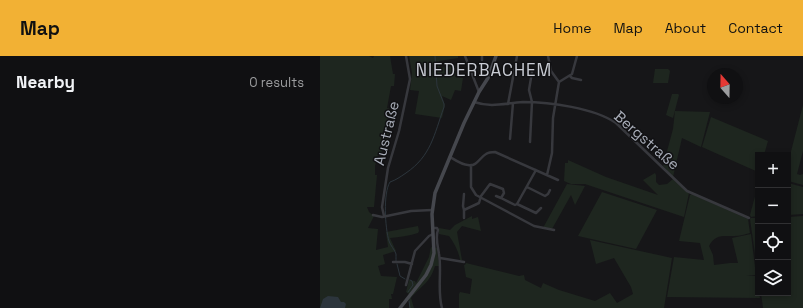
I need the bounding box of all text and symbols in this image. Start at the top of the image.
text: Map [20,16,60,41]
text: Home [553,19,591,37]
text: Map [613,19,643,37]
text: About [665,19,706,37]
text: Contact [728,19,783,37]
district label: NIEDERBACHEM [416,59,552,81]
north arrow [707,68,743,104]
text: Nearby [16,71,75,93]
text: 0 results [249,74,304,91]
street label: Austraße [369,99,403,167]
street label: Bergstraße [610,106,684,174]
map controls [755,152,791,296]
button: + [755,152,791,188]
button: − [755,188,791,224]
button: locate [755,224,791,260]
button: layers [755,260,791,296]

